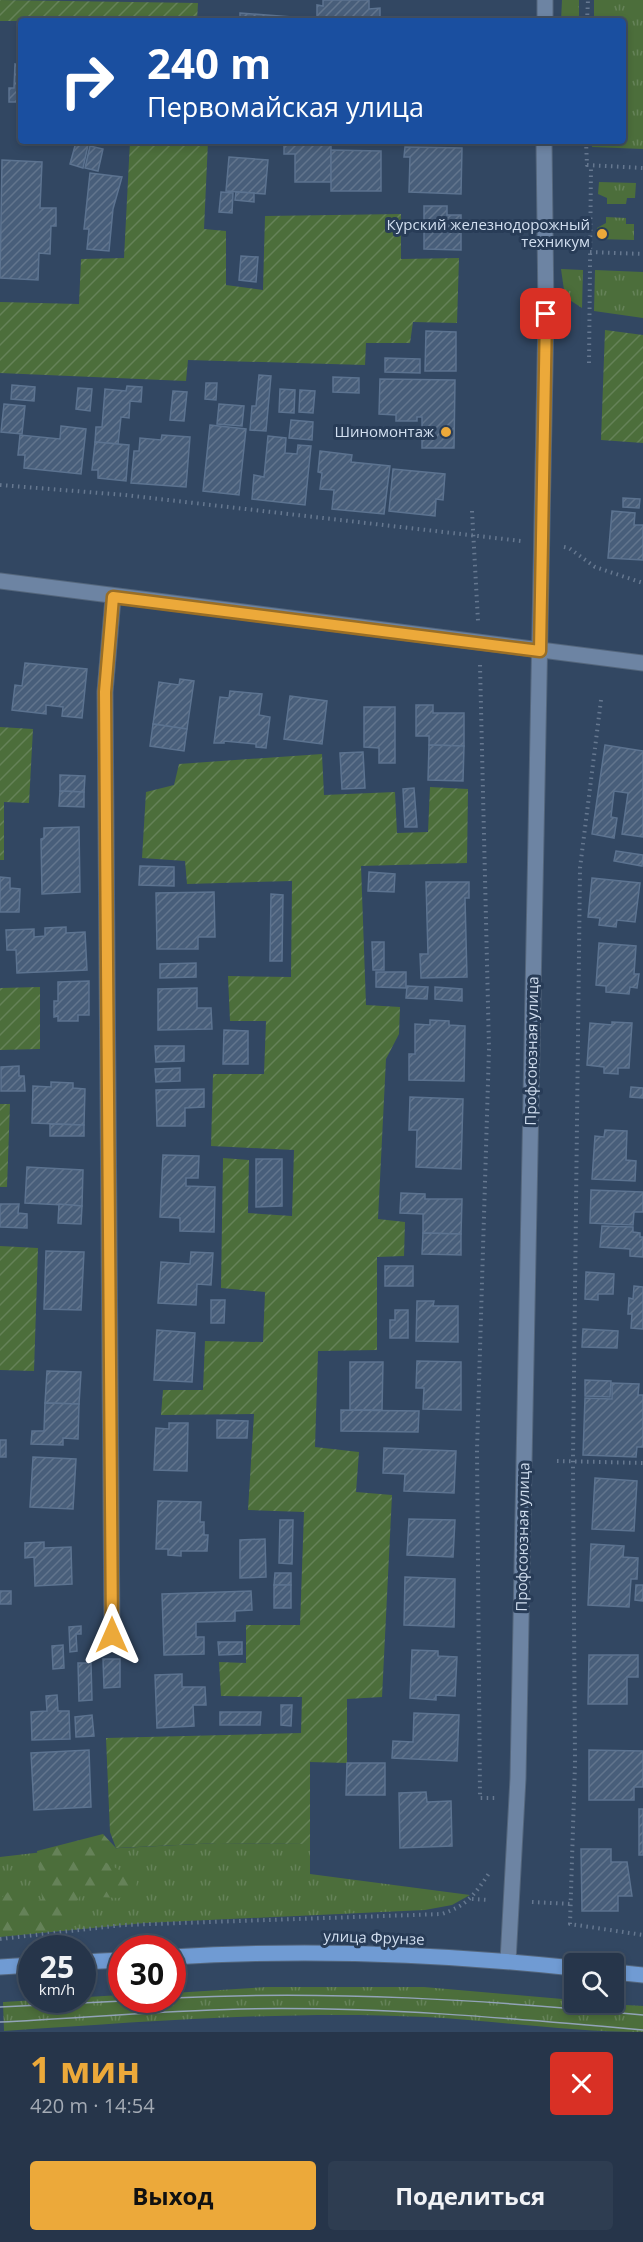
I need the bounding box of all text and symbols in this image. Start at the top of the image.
text: 240 m [147,34,271,91]
icon: right [48,42,126,120]
text: Первомайская улица [147,88,424,125]
place label: Курский железнодорожный техникум [387,214,590,251]
marker: Курский железнодорожный техникум [595,227,609,241]
pin [520,288,571,339]
icon: arrive [529,297,562,330]
place label: Шиномонтаж [335,421,434,441]
marker: Шиномонтаж [439,425,453,439]
street label: Профсоюзная улица [520,976,542,1126]
street label: Профсоюзная улица [511,1462,533,1612]
position arrow [80,1603,144,1667]
street label: улица Фрунзе [323,1925,425,1949]
speed limit sign: 30 [108,1935,186,2013]
text: 25 [40,1946,74,1987]
map controls [564,1953,624,2013]
button: search [564,1953,624,2013]
text: km/h [39,1979,75,1999]
text: 1 мин [30,2045,140,2094]
button: close [550,2052,613,2115]
text: 420 m · 14:54 [30,2092,155,2119]
button: Выход [30,2161,316,2230]
button: Поделиться [328,2161,613,2230]

